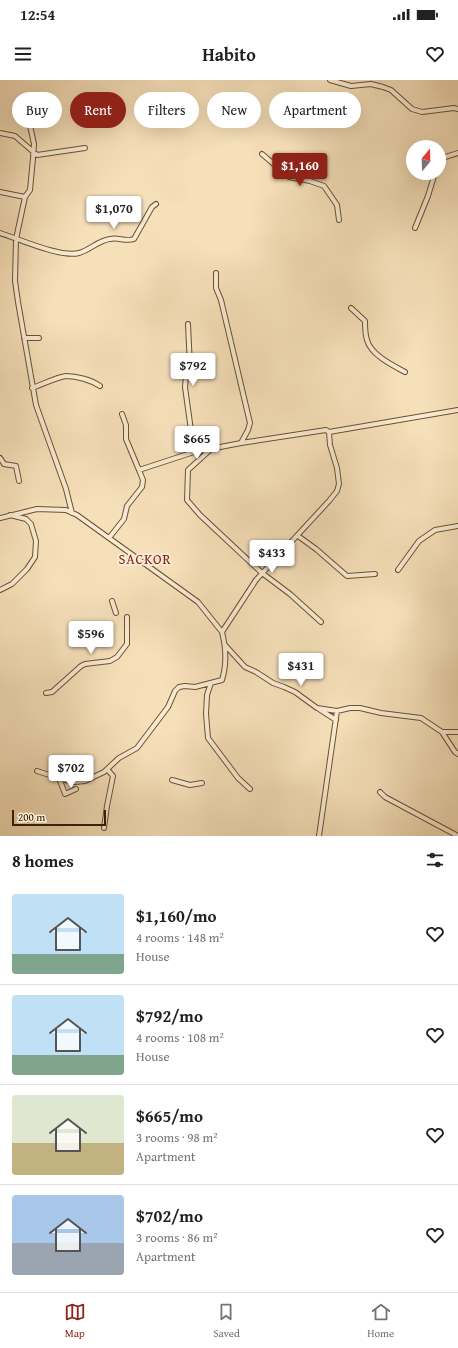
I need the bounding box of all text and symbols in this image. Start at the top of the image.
text: 12:54 [20,4,55,25]
text: Habito [202,41,256,68]
icon: menu [12,43,34,65]
icon: heart [424,43,446,65]
chip: Buy [12,92,62,128]
chip: Rent [70,92,126,128]
chip: Filters [134,92,199,128]
chip: New [207,92,261,128]
chip: Apartment [269,92,361,128]
north arrow [406,140,446,180]
map controls [406,140,446,180]
pin: $1,160 [267,153,333,187]
text: $1,160 [281,156,319,175]
pin: $1,070 [81,196,147,230]
text: $1,070 [95,199,133,218]
pin: $792 [169,353,217,387]
text: $792 [180,356,206,375]
pin: $665 [173,426,221,460]
text: $665 [184,429,210,448]
pin: $433 [248,540,296,574]
text: $433 [259,543,285,562]
district label: SACKOR [118,549,172,569]
pin: $596 [67,621,115,655]
text: $596 [78,624,104,643]
pin: $431 [277,653,325,687]
text: $431 [288,656,314,675]
pin: $702 [47,755,95,789]
text: $702 [58,758,84,777]
scale bar [12,808,106,827]
text: 200 m [18,809,45,825]
text: 8 homes [12,848,74,873]
icon: filters [424,849,446,871]
text: $1,160/mo [136,903,217,928]
icon: home [44,910,92,958]
icon: heart [424,923,446,945]
text: 4 rooms · 148 m² [136,928,224,947]
text: House [136,947,170,966]
text: $792/mo [136,1003,203,1028]
icon: home [44,1011,92,1059]
icon: heart [424,1024,446,1046]
text: 4 rooms · 108 m² [136,1028,224,1047]
text: House [136,1047,170,1066]
text: $665/mo [136,1103,203,1128]
icon: home [44,1111,92,1159]
icon: heart [424,1124,446,1146]
text: 3 rooms · 98 m² [136,1128,218,1147]
text: Apartment [136,1147,196,1166]
text: $702/mo [136,1203,203,1228]
icon: home [44,1211,92,1259]
icon: heart [424,1224,446,1246]
text: 3 rooms · 86 m² [136,1228,218,1247]
text: Apartment [136,1247,196,1266]
tab: Map [64,1301,86,1341]
tab: Saved [213,1301,240,1341]
tab: Home [367,1301,394,1341]

